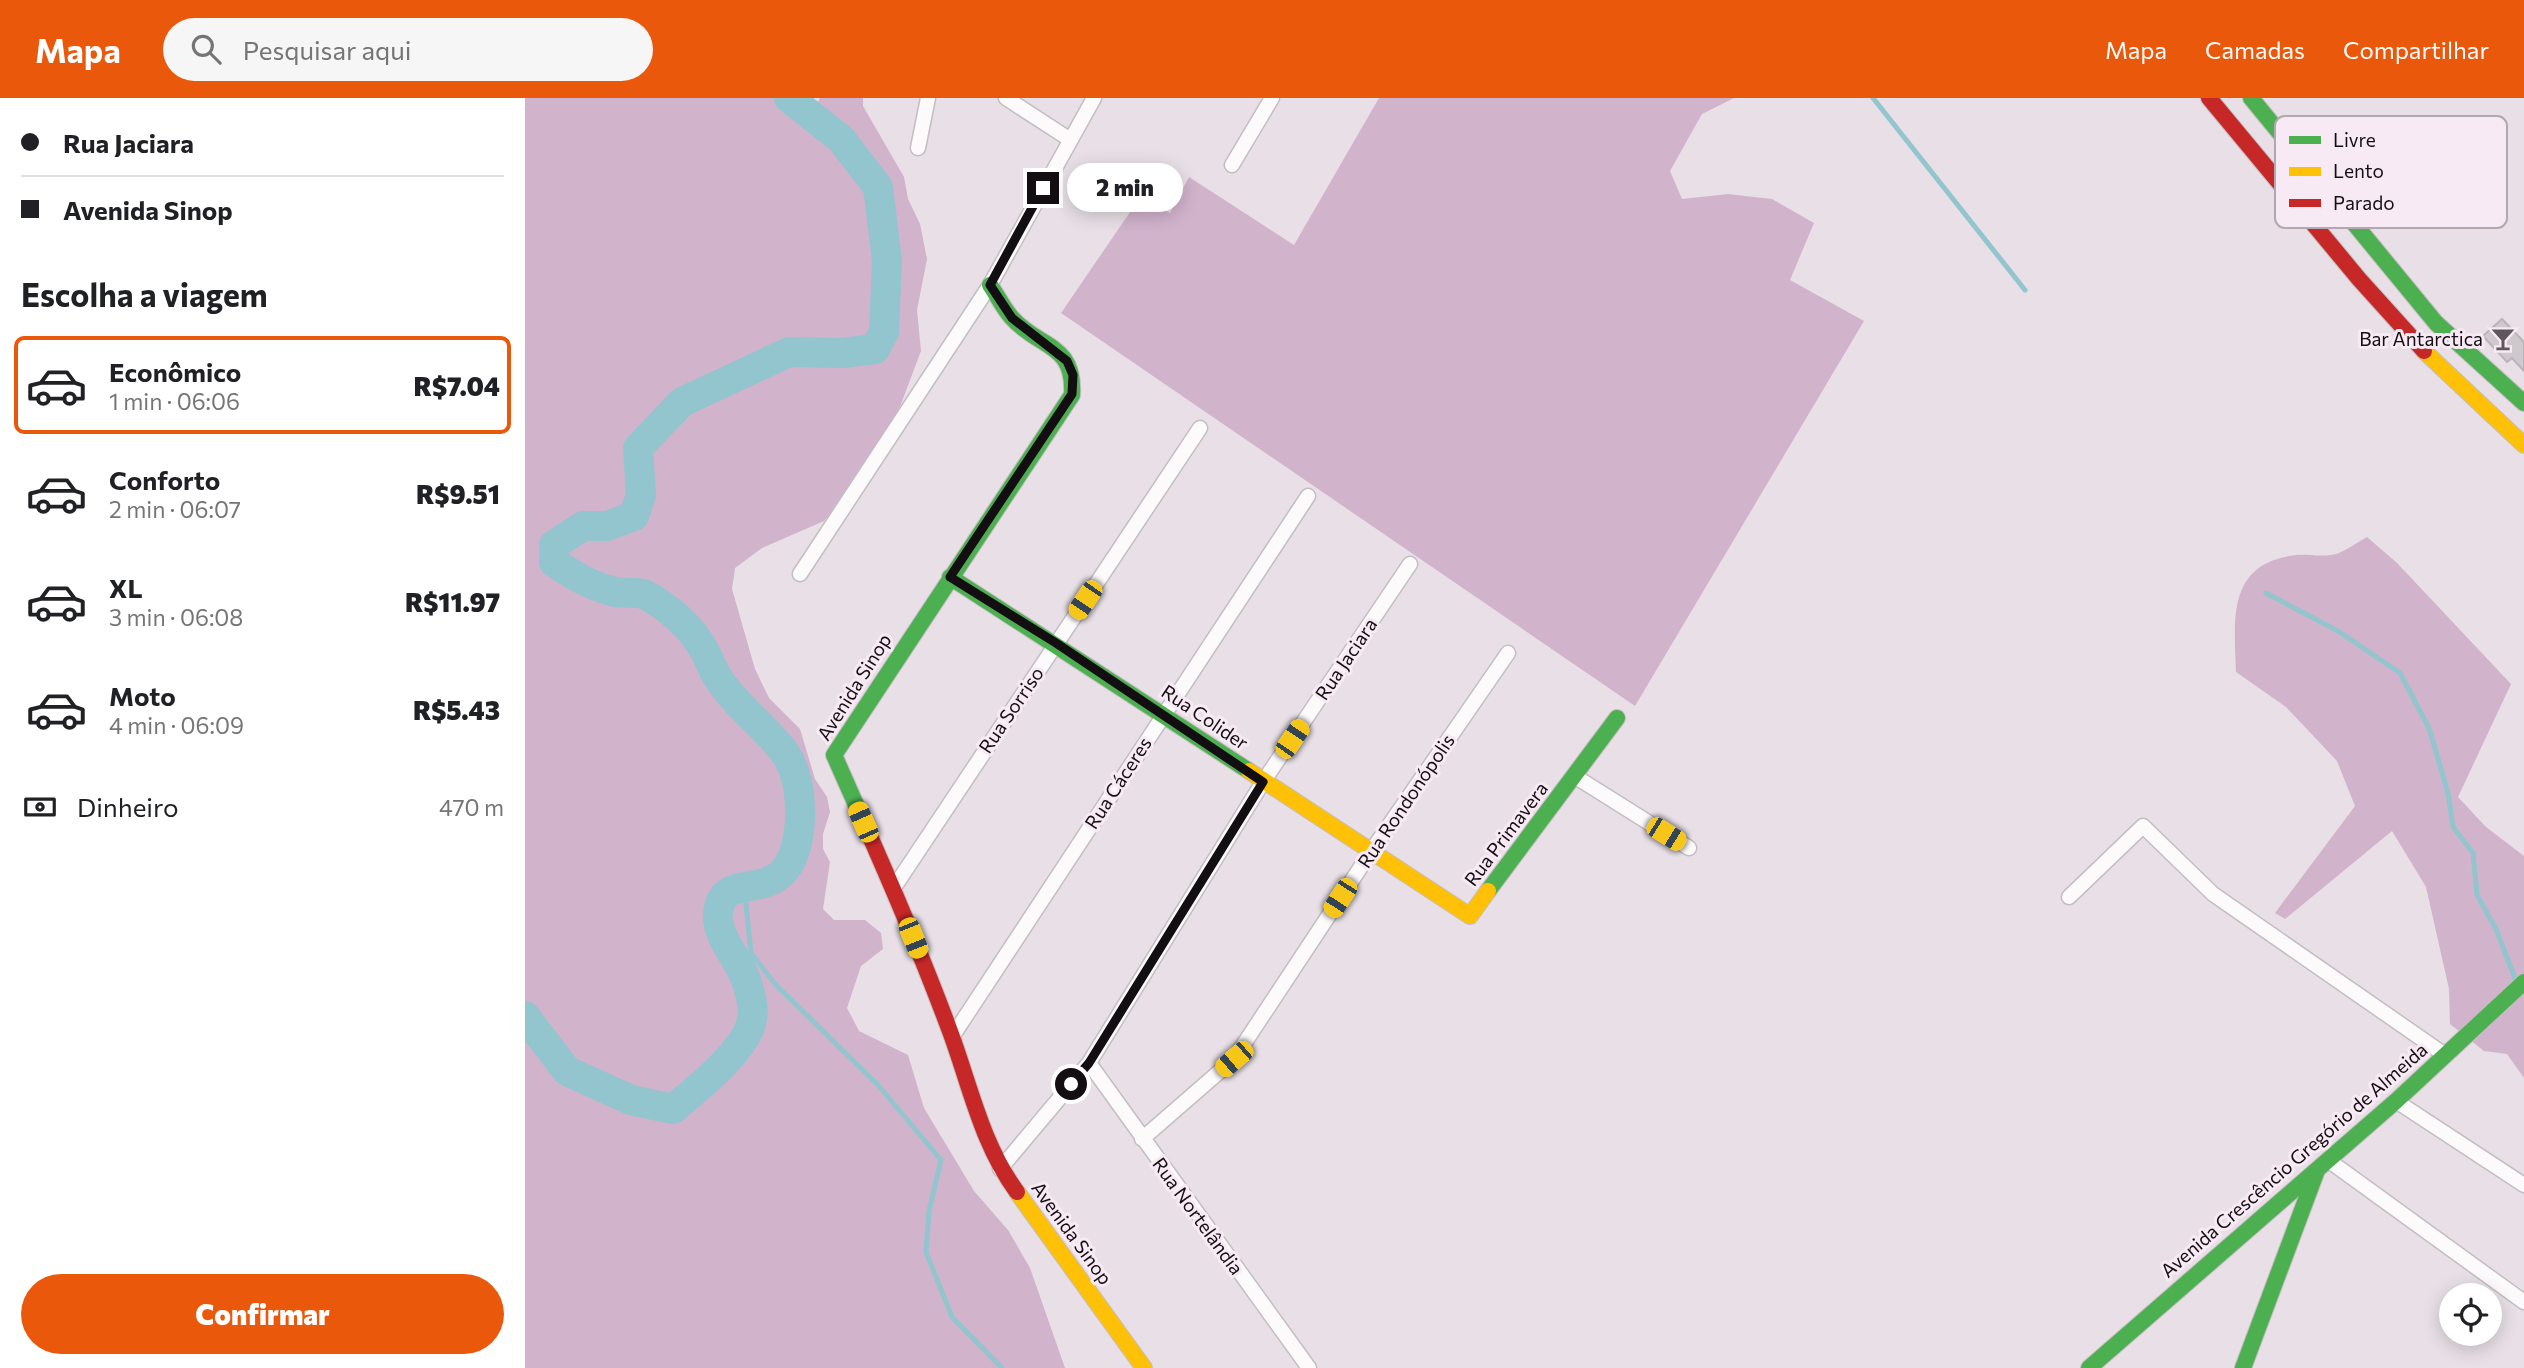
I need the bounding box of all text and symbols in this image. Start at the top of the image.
search box [163,18,653,81]
text: Mapa [35,29,121,70]
icon: search [187,30,225,68]
text: Pesquisar aqui [243,34,411,65]
text: Mapa [2105,35,2167,64]
text: Camadas [2205,35,2305,64]
text: Compartilhar [2343,35,2489,64]
legend [2275,116,2507,228]
text: Rua Jaciara [63,127,194,158]
text: Livre [2333,128,2376,151]
text: Lento [2333,159,2384,182]
callout: 2 min [1067,164,1183,212]
route end [1027,172,1059,204]
text: 2 min [1096,173,1154,201]
text: Parado [2333,191,2395,214]
text: Avenida Sinop [63,194,233,225]
text: Escolha a viagem [21,274,268,314]
bar icon: Bar Antarctica [2489,325,2517,353]
place label: Bar Antarctica [2359,327,2483,350]
icon: car [25,354,88,417]
text: Econômico [109,356,241,387]
text: R$7.04 [414,370,500,401]
text: 1 min · 06:06 [109,387,240,415]
icon: car [25,462,88,525]
text: Conforto [109,464,220,495]
text: R$9.51 [416,478,500,509]
text: 2 min · 06:07 [109,495,241,523]
icon: car [25,570,88,633]
text: XL [109,572,143,603]
car [1065,577,1106,623]
text: R$11.97 [405,586,500,617]
text: 3 min · 06:08 [109,603,243,631]
street label: Rua Jaciara [1310,613,1381,704]
street label: Avenida Sinop [812,629,896,744]
street label: Rua Sorriso [973,662,1048,757]
icon: car [25,678,88,741]
street label: Rua Colider [1158,679,1253,754]
text: Moto [109,680,176,711]
text: R$5.43 [413,694,500,725]
text: 4 min · 06:09 [109,711,244,739]
car [1272,716,1313,762]
street label: Rua Rondonópolis [1352,729,1459,872]
street label: Rua Cáceres [1079,732,1156,833]
street label: Rua Primavera [1459,777,1552,890]
icon: cash [21,788,59,826]
text: Dinheiro [77,791,179,822]
text: 470 m [439,793,504,821]
car [845,799,882,845]
car [1643,814,1690,854]
car [1320,875,1361,921]
car [896,915,931,961]
car [1212,1037,1257,1081]
street label: Avenida Crescêncio Gregório de Almeida [2156,1038,2432,1282]
route start [1055,1068,1087,1100]
street label: Rua Nortelândia [1148,1153,1249,1279]
street label: Avenida Sinop [1027,1177,1117,1289]
button: Confirmar [21,1274,504,1354]
map controls [2439,1283,2502,1346]
button: locate [2439,1283,2502,1346]

